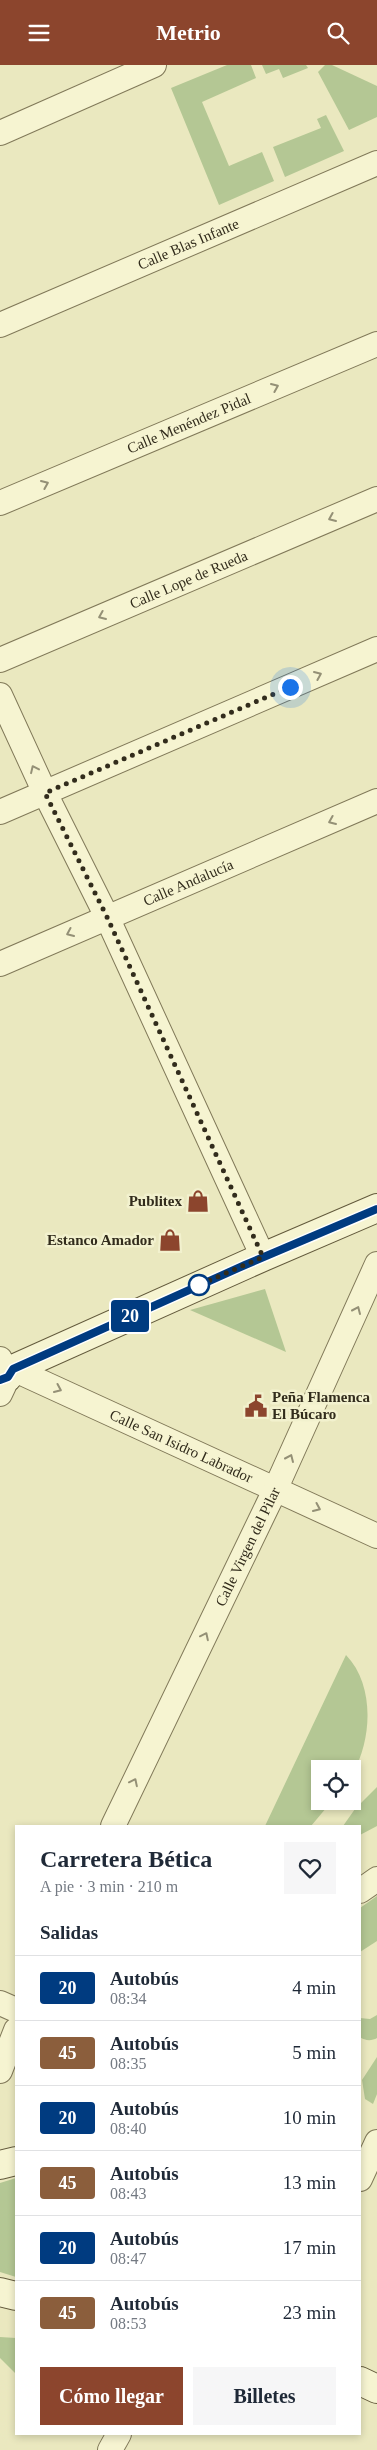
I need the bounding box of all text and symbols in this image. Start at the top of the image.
icon: menu [25,19,53,47]
icon: search [324,19,352,47]
text: Metrio [156,20,221,45]
street label: Calle Blas Infante [135,215,242,273]
one-way arrow [270,382,279,393]
street label: Calle Menéndez Pidal [125,390,253,456]
one-way arrow [40,480,49,490]
one-way arrow [328,512,337,523]
street label: Calle Lope de Rueda [127,547,250,612]
one-way arrow [98,610,107,621]
one-way arrow [313,670,322,681]
your location [278,675,303,700]
one-way arrow [30,765,41,774]
one-way arrow [328,814,337,825]
street label: Calle Andalucía [141,856,236,909]
one-way arrow [66,926,75,937]
shop icon: Publitex [185,1188,211,1214]
place label: Publitex [129,1193,182,1209]
shop icon: Estanco Amador [157,1227,183,1253]
place label: Estanco Amador [47,1232,154,1248]
unlabelled marker [188,1274,210,1296]
line badge: 20 [108,1300,152,1332]
text: 20 [121,1306,139,1326]
one-way arrow [350,1306,361,1315]
one-way arrow [53,1383,62,1394]
place label: Peña Flamenca El Búcaro [272,1389,370,1422]
public building icon: Peña Flamenca El Búcaro [243,1393,269,1419]
street label: Calle San Isidro Labrador [107,1406,255,1486]
one-way arrow [283,1454,294,1463]
street label: Calle Virgen del Pilar [212,1485,283,1609]
one-way arrow [312,1502,321,1513]
one-way arrow [198,1632,209,1641]
map controls [311,1760,361,1810]
button: locate [311,1760,361,1810]
one-way arrow [128,1778,138,1787]
button: heart [284,1842,336,1894]
text: Carretera Bética [40,1846,212,1872]
text: A pie · 3 min · 210 m [40,1878,178,1895]
text: Salidas [40,1922,98,1943]
text: Autobús [110,1968,179,1989]
text: 4 min [292,1977,336,1998]
text: 20 [59,1978,77,1998]
text: 08:34 [110,1990,146,2007]
text: Autobús [110,2033,179,2054]
text: 5 min [292,2042,336,2063]
text: 45 [59,2043,77,2063]
text: 08:35 [110,2055,146,2072]
text: Autobús [110,2098,179,2119]
text: 10 min [283,2107,336,2128]
text: 20 [59,2108,77,2128]
text: 08:40 [110,2120,146,2137]
text: Autobús [110,2163,179,2184]
text: 13 min [283,2172,336,2193]
text: 45 [59,2173,77,2193]
text: 08:43 [110,2185,146,2202]
text: Autobús [110,2228,179,2249]
text: 17 min [283,2237,336,2258]
text: 20 [59,2238,77,2258]
text: 08:47 [110,2250,146,2267]
text: Autobús [110,2293,179,2314]
text: 23 min [283,2302,336,2323]
text: 45 [59,2303,77,2323]
text: 08:53 [110,2315,146,2332]
button: Cómo llegar [40,2367,183,2425]
button: Billetes [193,2367,336,2425]

